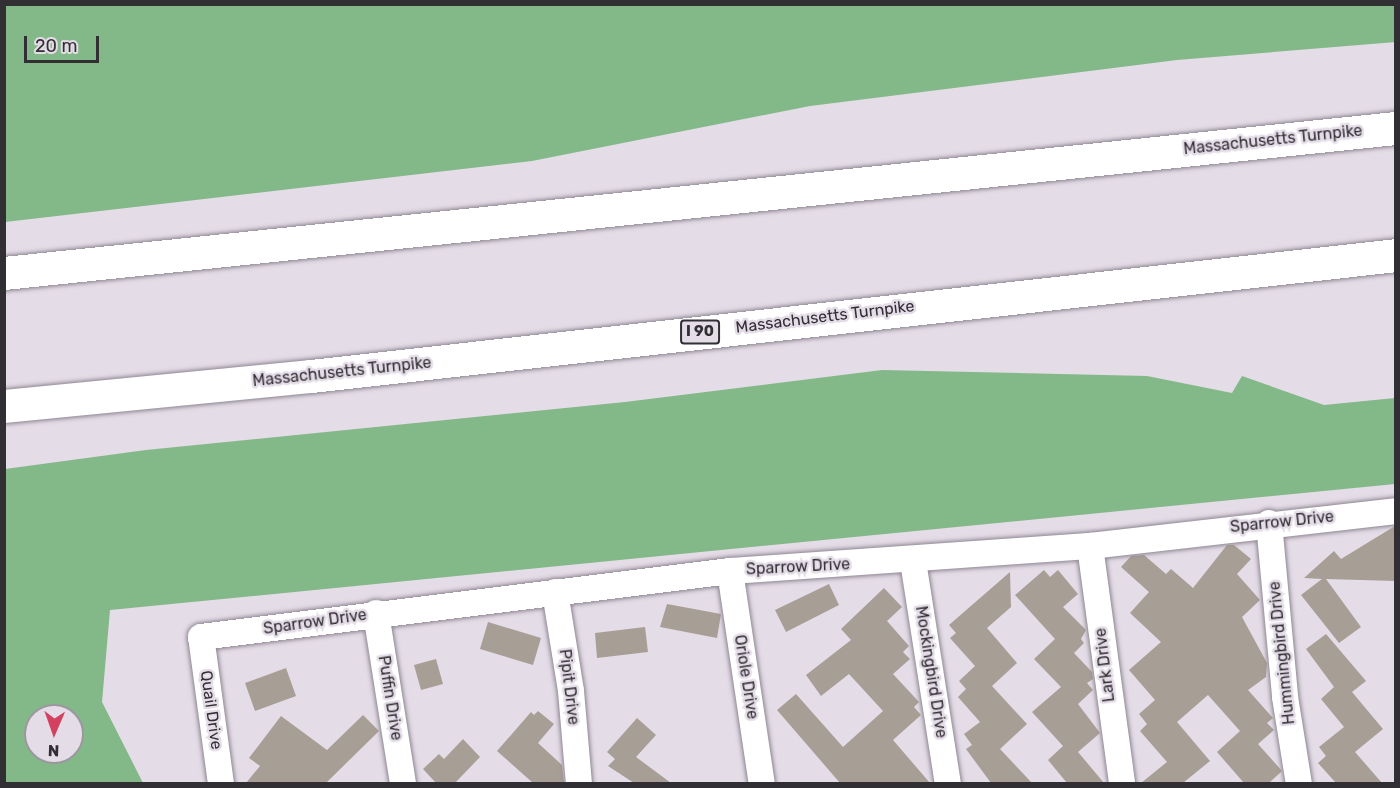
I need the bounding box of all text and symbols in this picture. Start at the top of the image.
scale bar [27,24,102,62]
text: 20 m [35,35,77,57]
street label: Massachusetts Turnpike [1182,121,1364,159]
street label: Massachusetts Turnpike [734,296,916,338]
road number: I 90 [679,320,721,344]
street label: Massachusetts Turnpike [251,353,433,391]
street label: Sparrow Drive [1229,507,1335,537]
street label: Sparrow Drive [745,555,851,579]
street label: Hummingbird Drive [1265,580,1299,726]
street label: Sparrow Drive [262,605,368,639]
street label: Mockingbird Drive [911,605,951,739]
street label: Lark Drive [1091,627,1119,703]
street label: Oriole Drive [730,633,762,721]
street label: Pipit Drive [555,648,583,726]
street label: Puffin Drive [374,654,406,742]
street label: Quail Drive [196,669,226,751]
north arrow [24,704,84,764]
text: N [47,741,60,760]

